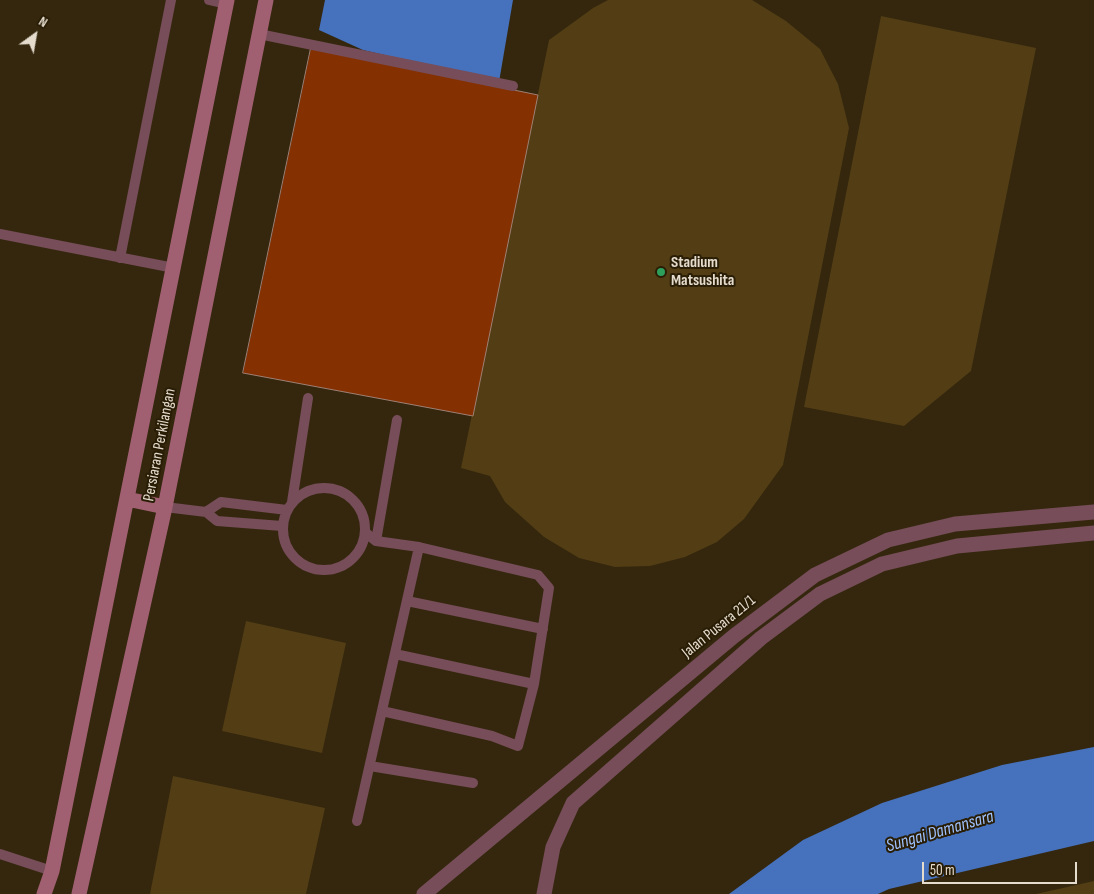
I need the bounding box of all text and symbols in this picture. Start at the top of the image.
north arrow [10,10,60,60]
text: N [36,13,51,31]
place label: Stadium Matsushita [671,253,734,291]
marker: Stadium Matsushita [655,266,667,278]
street label: Persiaran Perkilangan [140,387,180,503]
street label: Jalan Pusara 21/1 [678,592,760,662]
water label: Sungai Damansara [884,806,996,858]
scale bar [924,852,1079,884]
text: 50 m [930,861,955,880]

